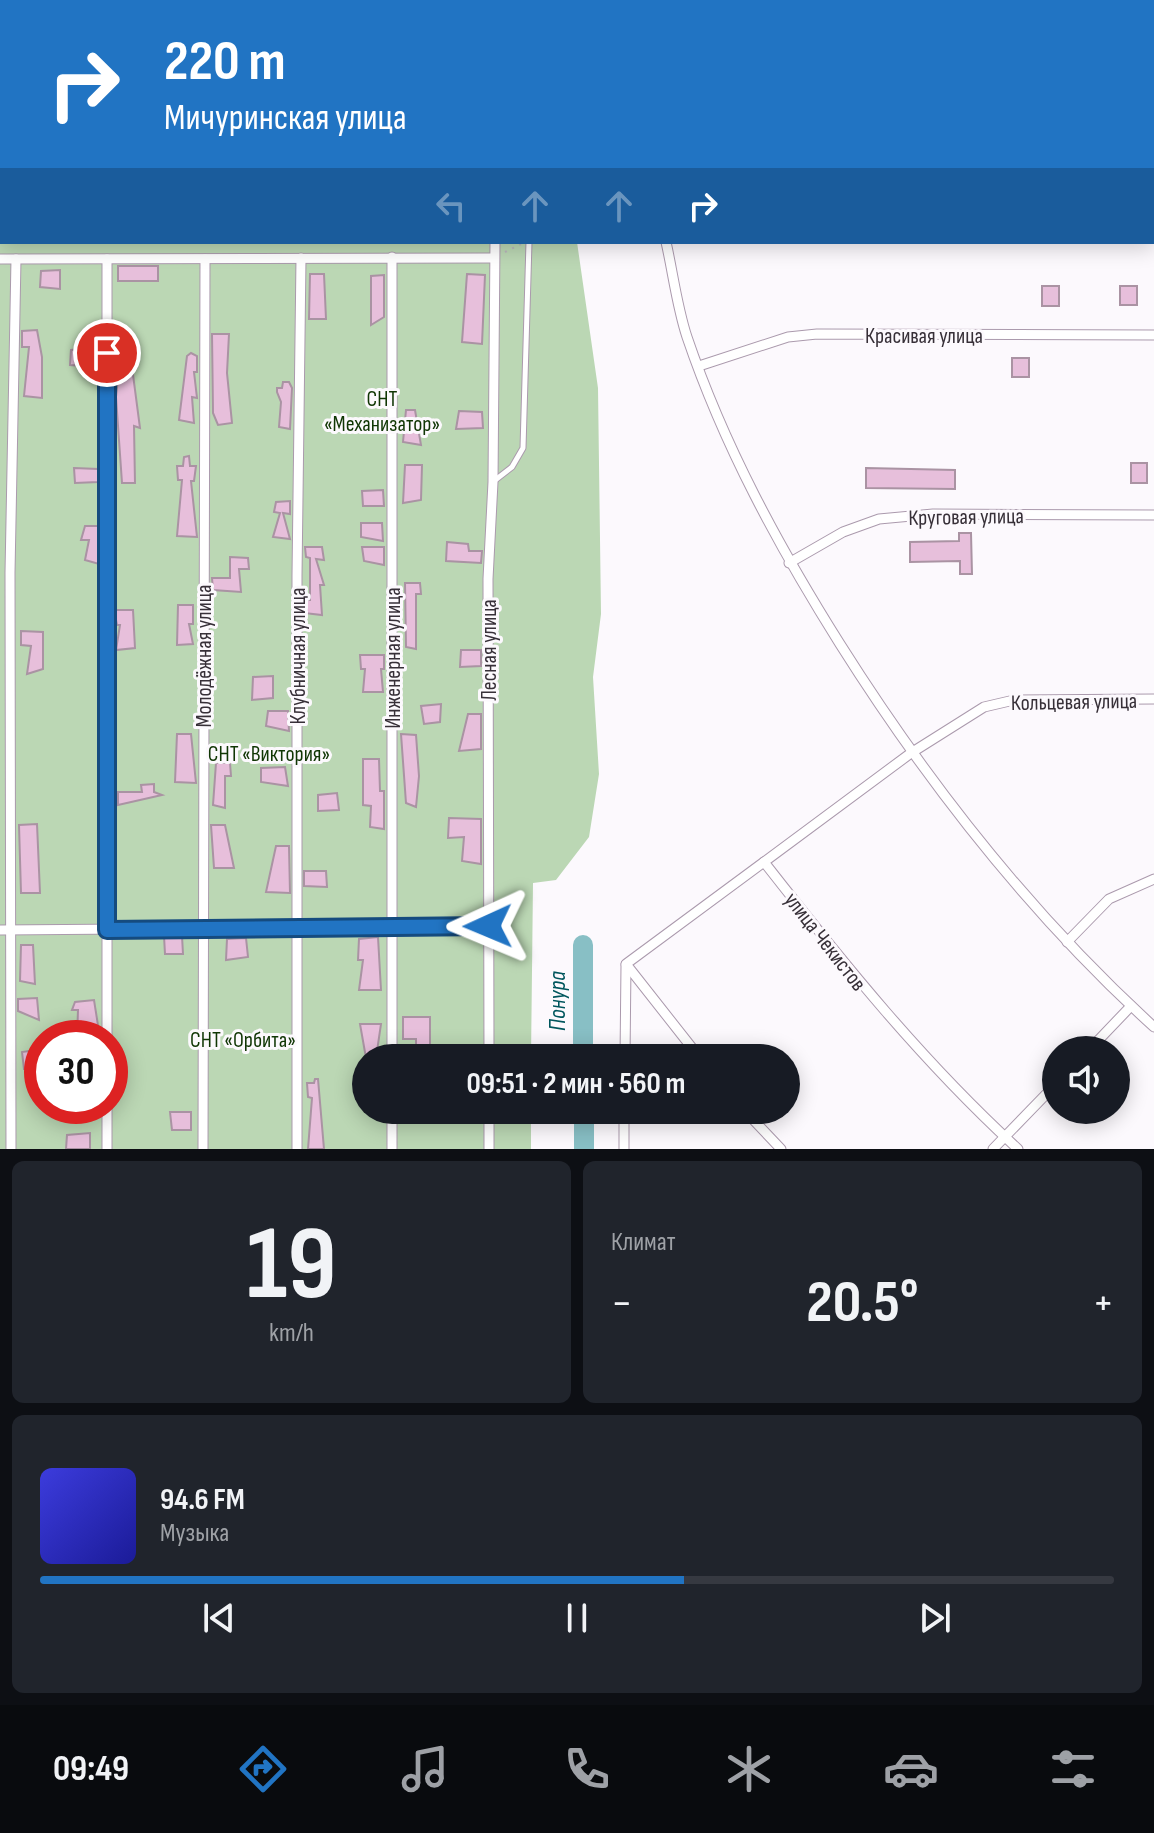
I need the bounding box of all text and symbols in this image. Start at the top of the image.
text: 220 m [164,29,286,96]
icon: right [32,32,136,136]
text: Мичуринская улица [164,97,407,140]
icon: left [429,184,473,228]
icon: ahead [513,184,557,228]
icon: ahead [597,184,641,228]
icon: right [681,184,725,228]
pin [73,319,141,387]
street label: Красивая улица [865,323,983,350]
icon: arrive [85,331,129,375]
park label: СНТ «Механизатор» [324,386,440,438]
street label: Круговая улица [908,503,1024,532]
street label: Молодёжная улица [191,585,218,727]
street label: Клубничная улица [285,587,312,725]
street label: Инженерная улица [380,587,407,729]
street label: Лесная улица [476,599,503,701]
street label: Кольцевая улица [1011,688,1137,717]
park label: СНТ «Виктория» [208,741,330,768]
position arrow [446,884,530,968]
street label: улица Чекистов [778,887,872,997]
water label: Понура [543,971,572,1031]
speed limit sign: 30 [24,1020,128,1124]
park label: СНТ «Орбита» [190,1027,296,1054]
map controls [1042,1036,1130,1124]
button: sound [1042,1036,1130,1124]
text: 09:51 · 2 мин · 560 m [467,1066,685,1102]
text: 19 [246,1203,337,1328]
text: Климат [611,1227,675,1258]
text: 20.5° [806,1267,919,1339]
text: − [611,1277,633,1330]
text: + [1092,1277,1114,1330]
text: km/h [269,1318,314,1349]
text: 94.6 FM [160,1482,245,1518]
text: Музыка [160,1518,229,1549]
icon: previous [197,1596,241,1640]
icon: pause [555,1596,599,1640]
icon: next [913,1596,957,1640]
icon: directions [235,1741,291,1797]
icon: music [397,1741,453,1797]
icon: phone [559,1741,615,1797]
icon: climate [721,1741,777,1797]
icon: car [883,1741,939,1797]
icon: filters [1045,1741,1101,1797]
text: 09:49 [53,1748,129,1791]

